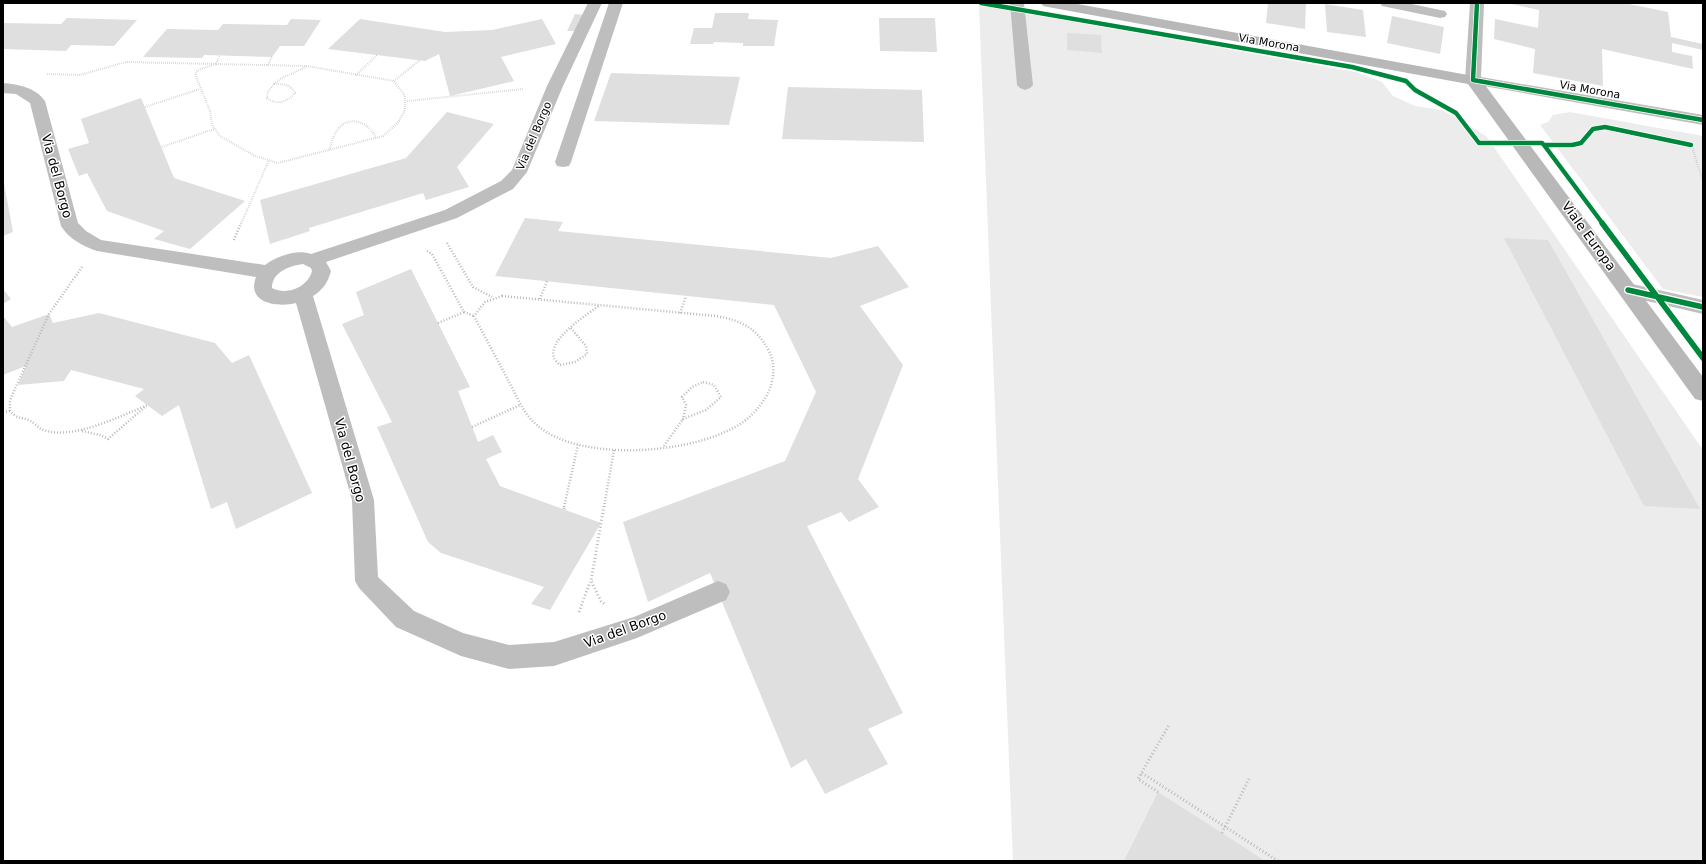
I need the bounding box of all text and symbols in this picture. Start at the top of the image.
street label: Via Morona [1238,31,1300,55]
street label: Via Morona [1559,78,1621,102]
street label: Via del Borgo [514,100,554,172]
street label: Via del Borgo [39,132,75,220]
street label: Viale Europa [1559,199,1619,273]
street label: Via del Borgo [332,416,368,504]
street label: Via del Borgo [582,607,668,651]

